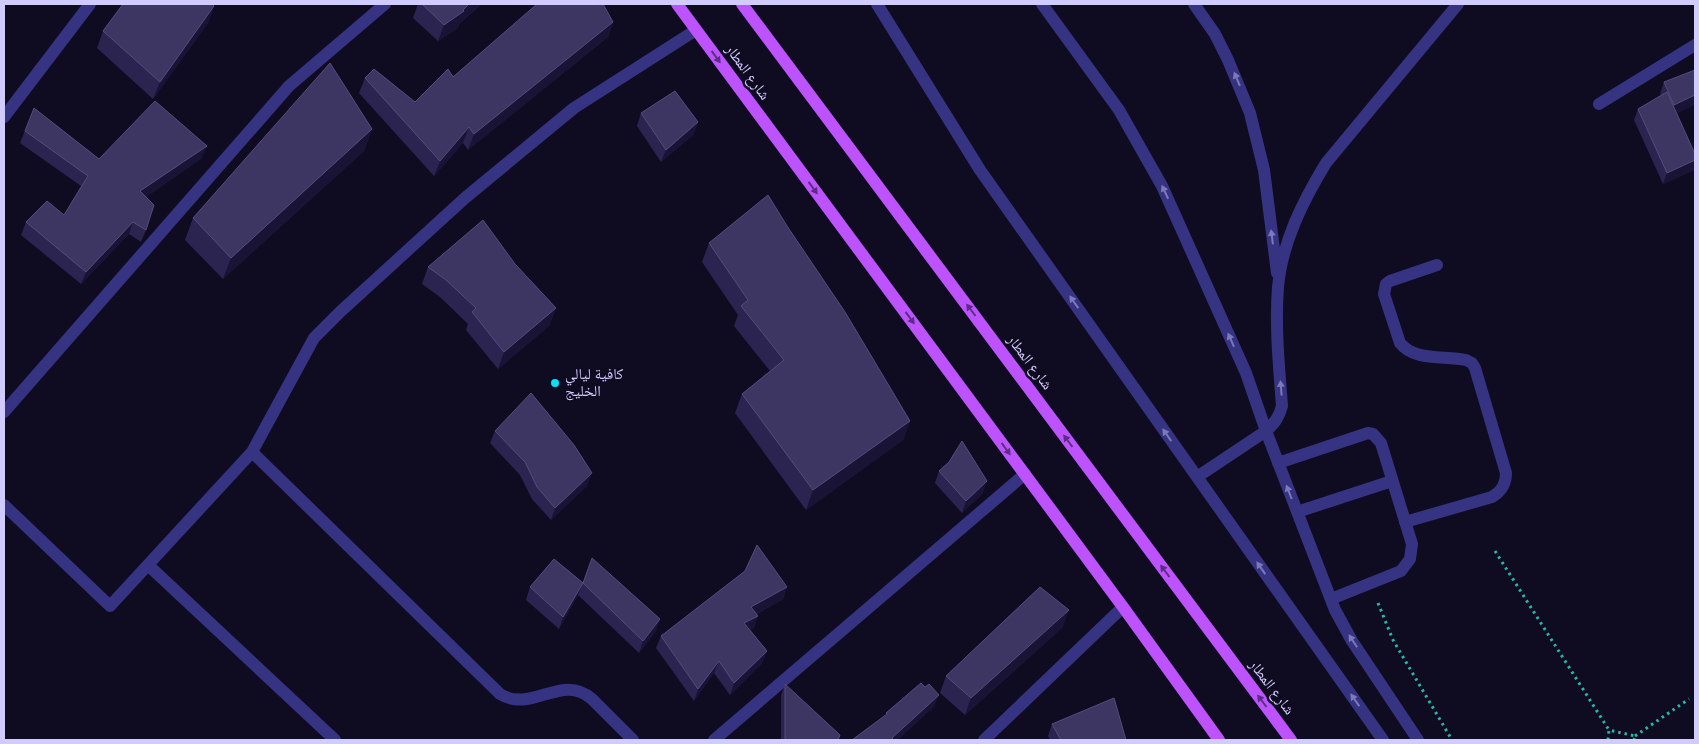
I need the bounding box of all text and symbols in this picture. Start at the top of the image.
street label: شارع المطار [720,39,776,104]
one-way arrow [711,50,722,63]
one-way arrow [1232,72,1240,86]
one-way arrow [808,181,818,195]
one-way arrow [1161,185,1169,199]
one-way arrow [1268,229,1276,245]
one-way arrow [1069,295,1079,309]
one-way arrow [965,304,976,317]
one-way arrow [904,311,915,324]
street label: شارع المطار [1002,329,1058,394]
one-way arrow [1227,333,1235,347]
place label: كافية ليالي الخليج [565,363,623,401]
marker: كافية ليالي الخليج [549,377,561,389]
one-way arrow [1277,380,1285,396]
one-way arrow [1162,428,1172,442]
one-way arrow [1063,434,1073,448]
one-way arrow [1001,442,1011,456]
one-way arrow [1285,485,1293,499]
one-way arrow [1256,561,1266,575]
one-way arrow [1160,564,1170,578]
one-way arrow [1348,634,1357,648]
street label: شارع المطار [1244,654,1300,719]
one-way arrow [1257,694,1267,708]
one-way arrow [1350,694,1360,707]

